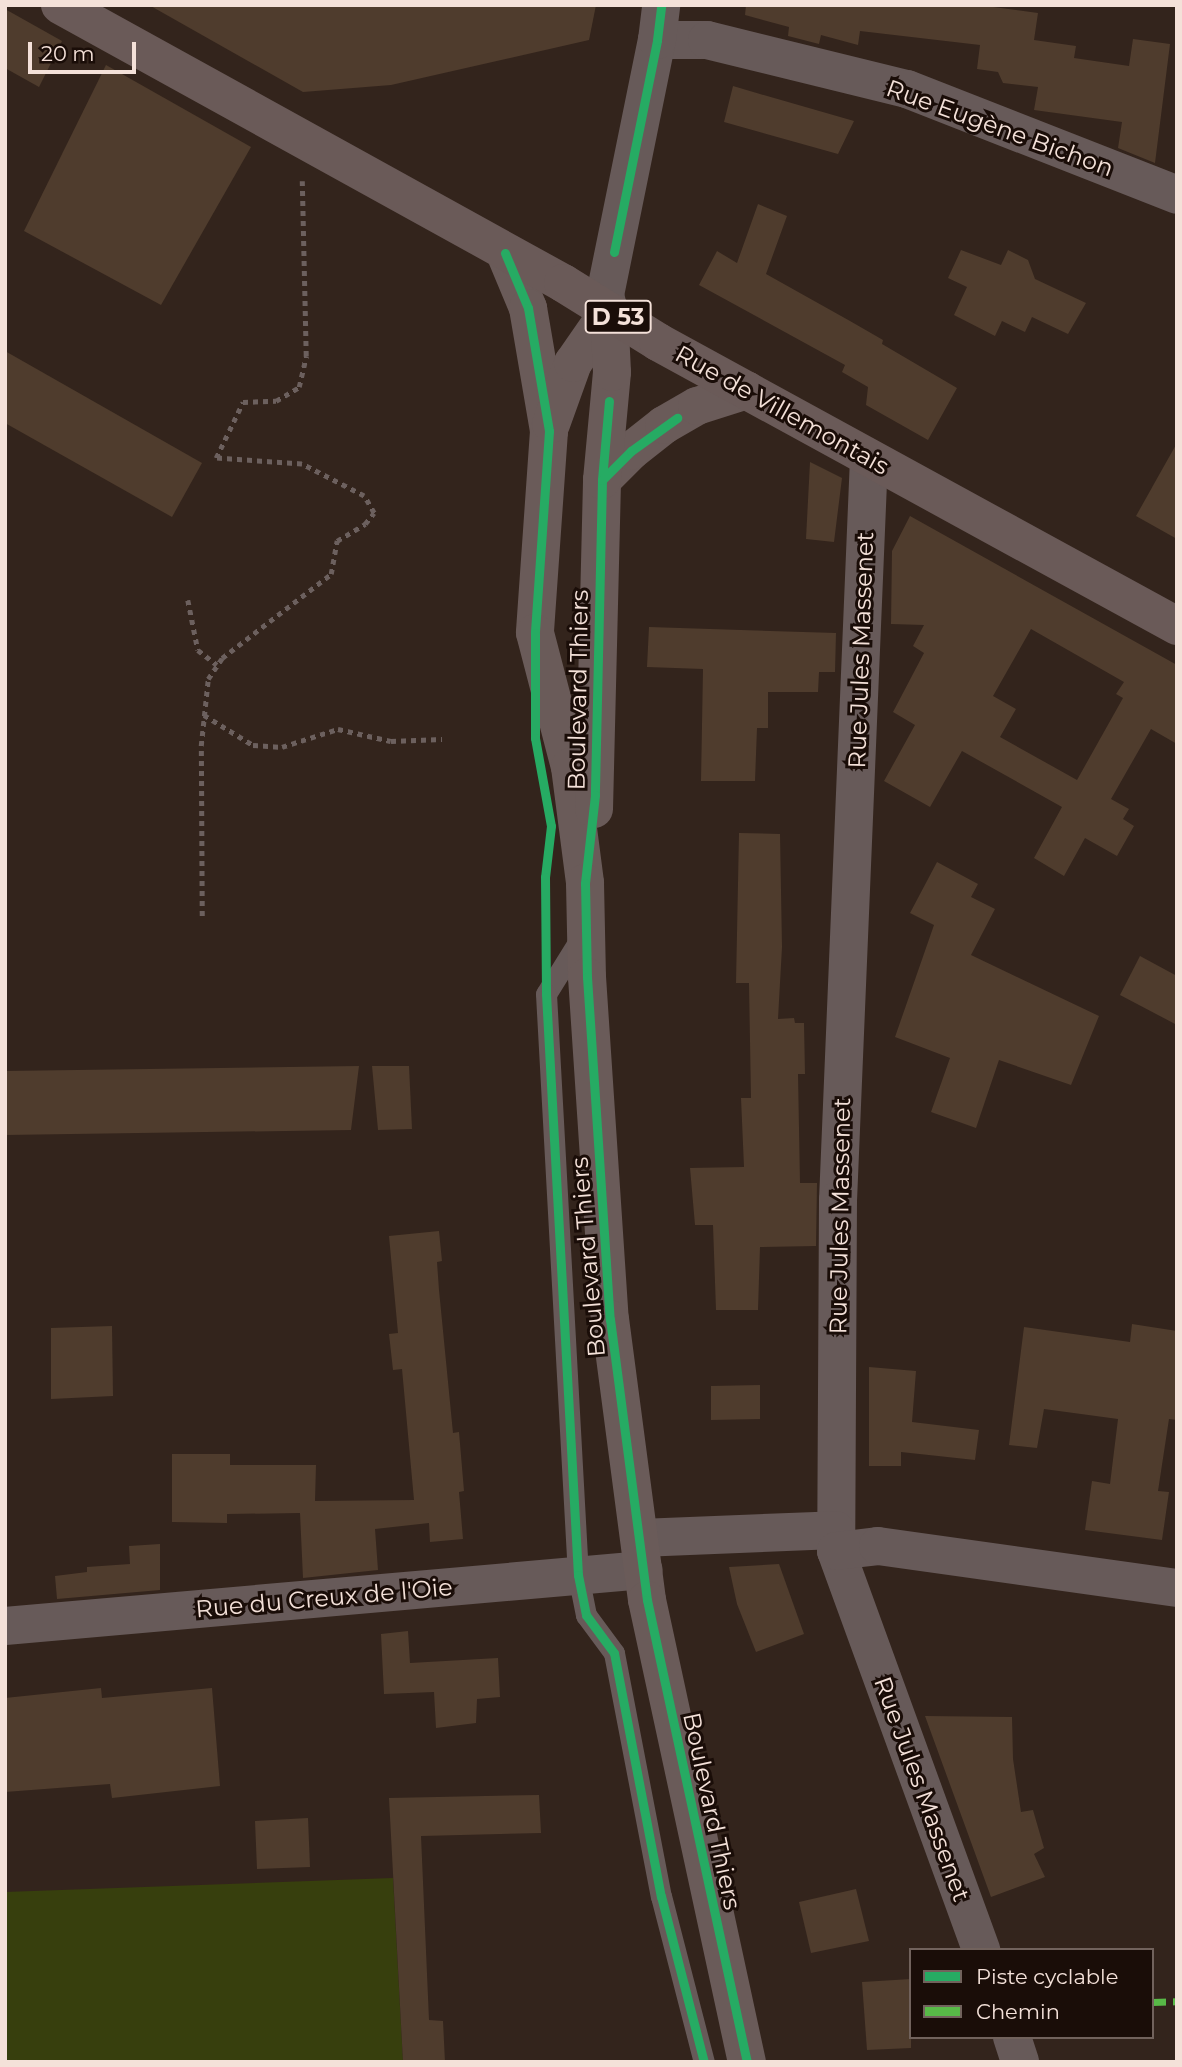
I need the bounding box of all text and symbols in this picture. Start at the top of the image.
scale bar [32,28,140,72]
text: 20 m [41,41,95,66]
street label: Rue Eugène Bichon [883,73,1117,183]
road number: D 53 [583,298,653,336]
street label: Rue de Villemontais [670,339,894,481]
street label: Rue Jules Massenet [842,531,880,769]
street label: Boulevard Thiers [562,589,594,791]
street label: Rue Jules Massenet [824,1097,856,1335]
street label: Boulevard Thiers [565,1156,611,1358]
street label: Rue du Creux de l'Oie [194,1572,454,1624]
street label: Rue Jules Massenet [868,1673,976,1905]
street label: Boulevard Thiers [677,1710,747,1912]
legend [909,1948,1154,2039]
text: Piste cyclable [976,1964,1118,1989]
text: Chemin [976,1999,1060,2024]

